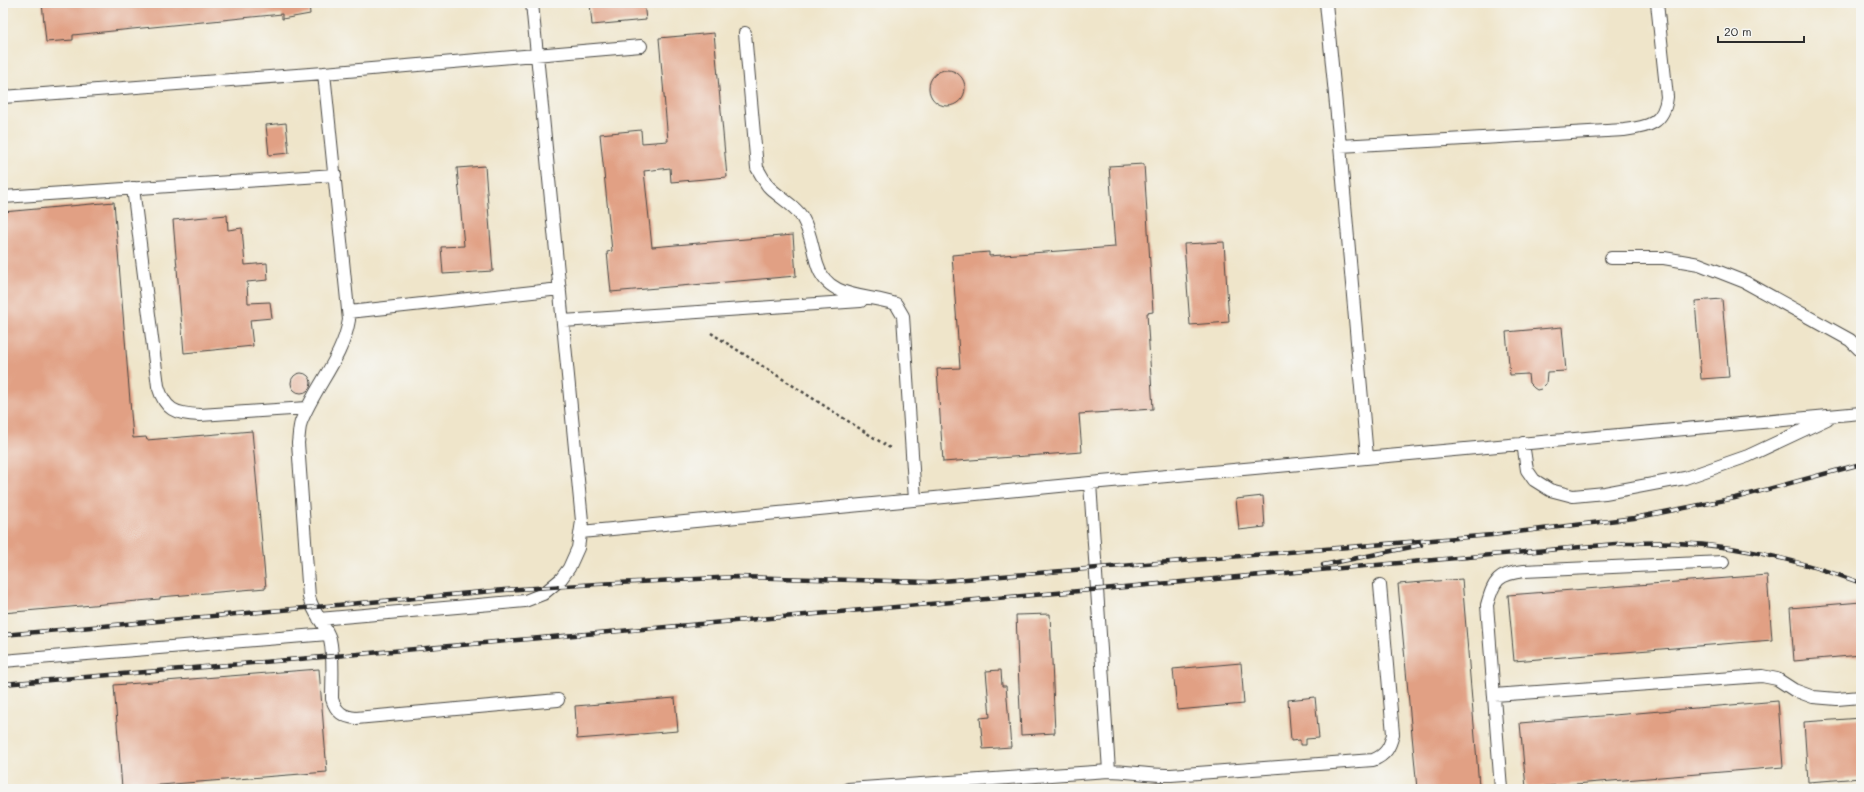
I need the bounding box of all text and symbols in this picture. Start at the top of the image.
scale bar [1718,18,1804,44]
text: 20 m [1724,23,1752,39]

